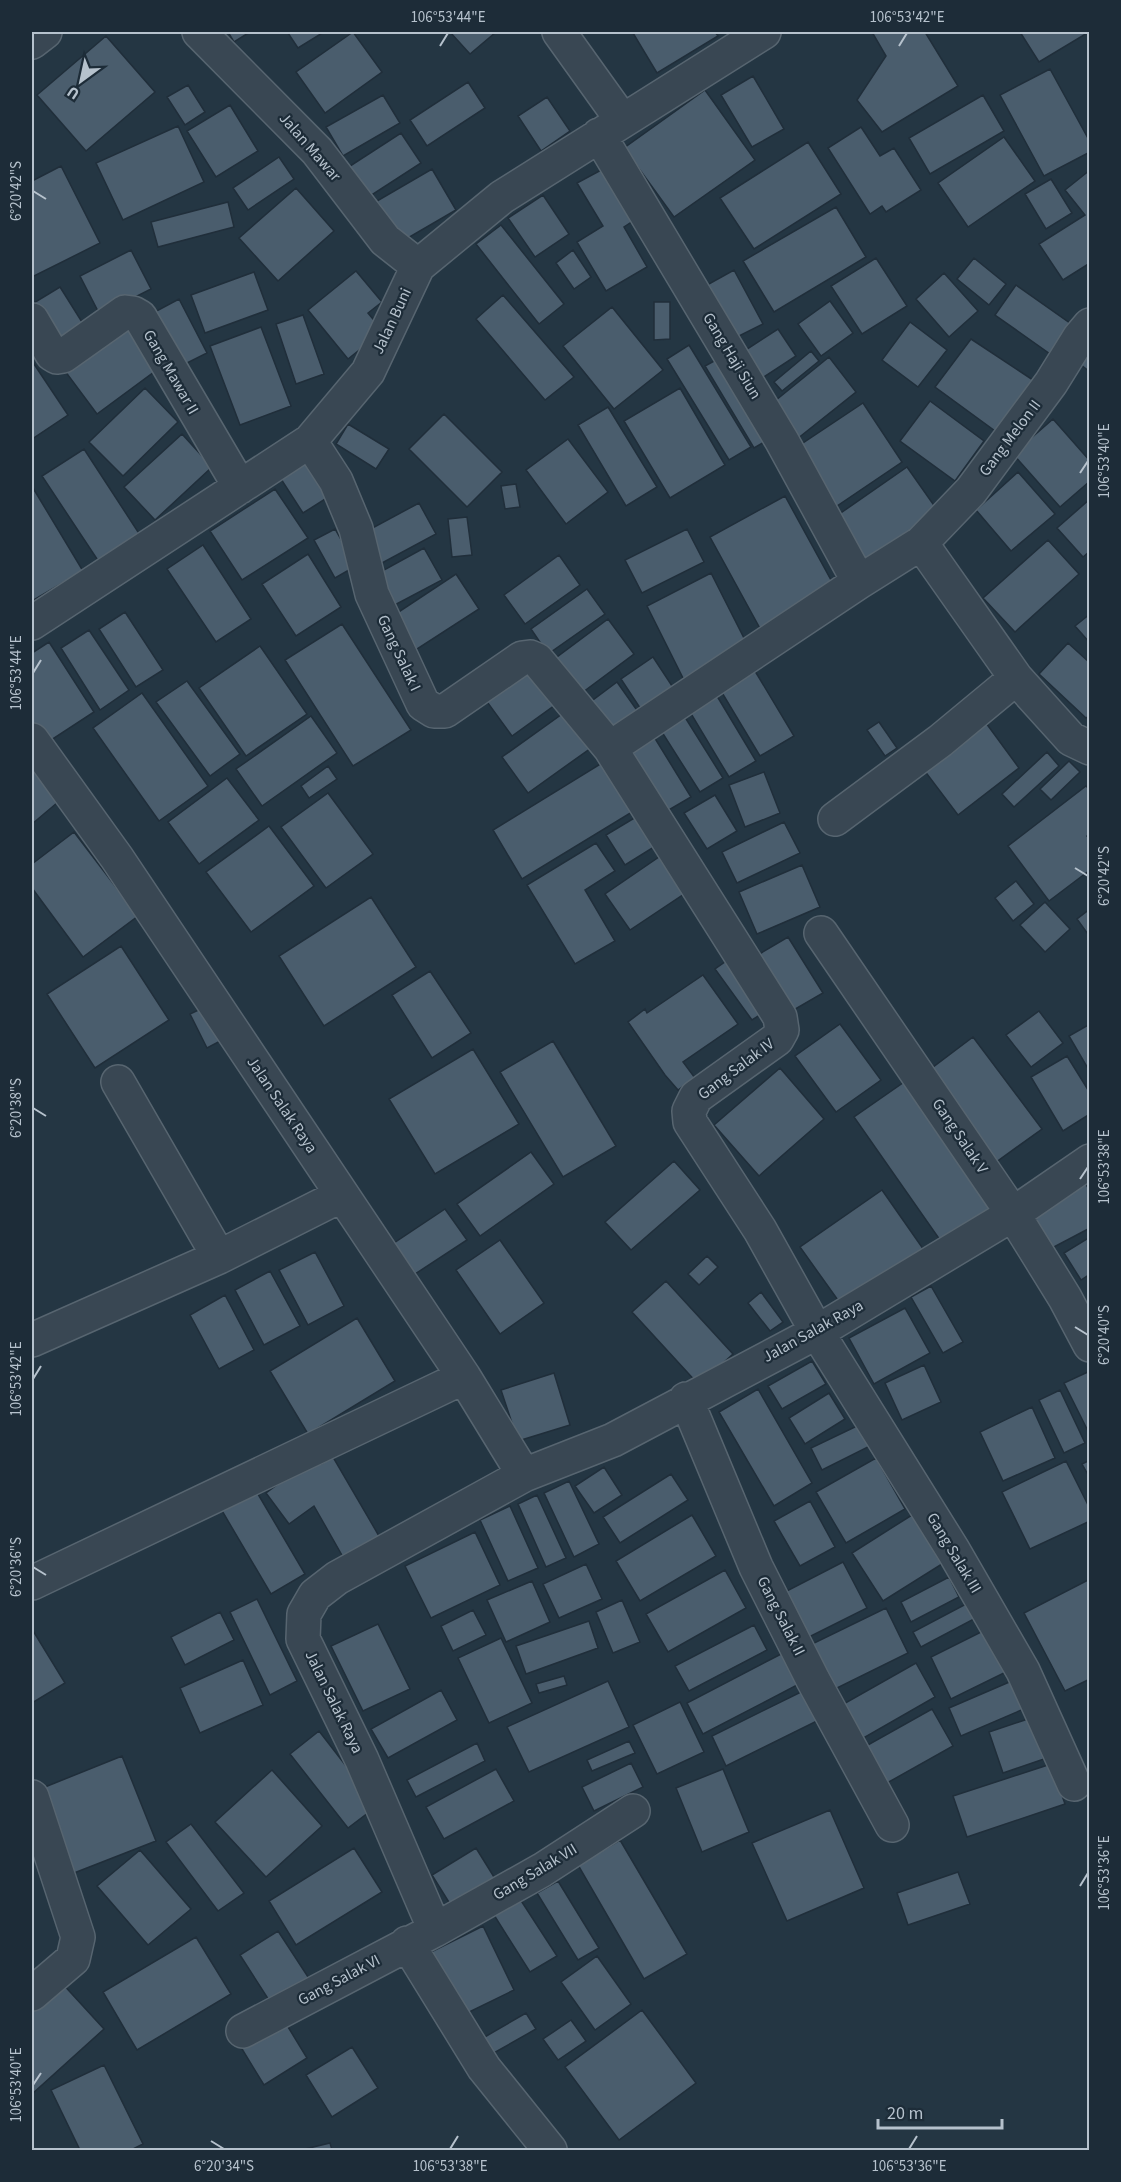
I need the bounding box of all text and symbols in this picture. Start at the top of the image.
text: 106°53'44"E [410,7,486,28]
text: 106°53'42"E [869,7,945,28]
north arrow [51,51,111,111]
text: U [63,81,84,105]
street label: Jalan Mawar [274,108,346,186]
text: 6°20'42"S [6,161,27,221]
street label: Jalan Buni [367,284,417,358]
street label: Gang Haji Siun [697,309,767,403]
street label: Gang Mawar II [138,326,204,418]
street label: Gang Melon II [974,395,1046,481]
text: 106°53'40"E [1094,423,1115,499]
street label: Gang Salak I [372,611,426,695]
text: 106°53'44"E [6,635,27,711]
text: 6°20'42"S [1094,846,1115,906]
street label: Gang Salak IV [693,1033,779,1105]
street label: Jalan Salak Raya [242,1052,322,1158]
text: 6°20'38"S [6,1078,27,1138]
street label: Gang Salak V [927,1094,994,1178]
text: 106°53'38"E [1094,1129,1115,1205]
street label: Jalan Salak Raya [759,1294,867,1368]
text: 6°20'40"S [1094,1305,1115,1365]
text: 106°53'42"E [6,1341,27,1417]
street label: Gang Salak III [921,1509,987,1597]
text: 6°20'36"S [6,1537,27,1597]
street label: Gang Salak II [752,1573,810,1659]
street label: Jalan Salak Raya [300,1647,368,1757]
text: 106°53'36"E [1094,1835,1115,1911]
street label: Gang Salak VII [489,1838,581,1906]
street label: Gang Salak VI [294,1949,384,2011]
text: 106°53'40"E [6,2047,27,2123]
scale bar [878,2092,1002,2130]
text: 20 m [887,2101,923,2126]
text: 6°20'34"S [194,2156,254,2177]
text: 106°53'38"E [412,2156,488,2177]
text: 106°53'36"E [871,2156,947,2177]

